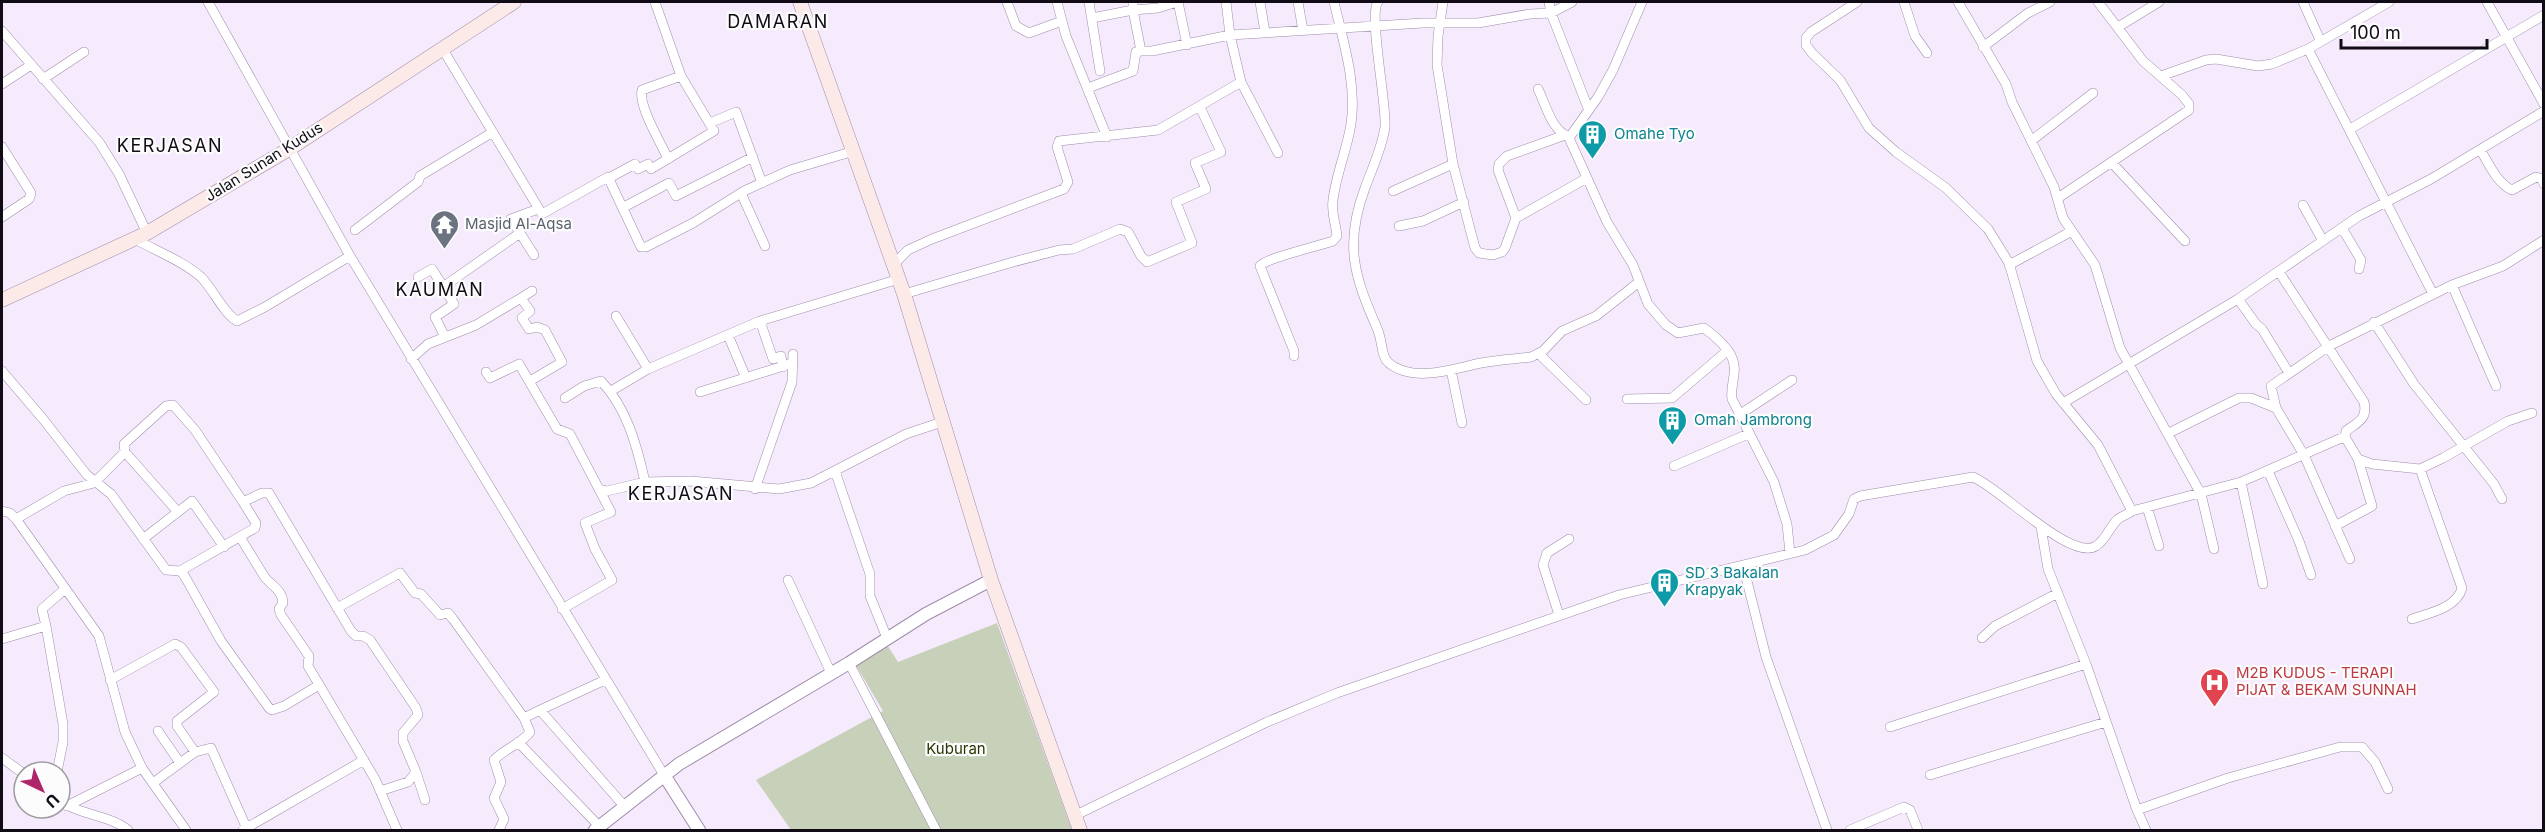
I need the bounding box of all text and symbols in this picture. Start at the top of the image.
district label: DAMARAN [727,11,829,32]
scale bar [2341,12,2486,50]
text: 100 m [2350,22,2401,43]
street label: Jalan Sunan Kudus [201,118,326,206]
building icon: Omahe Tyo [1577,118,1609,160]
place label: Omahe Tyo [1614,124,1695,143]
district label: KERJASAN [117,135,223,156]
temple icon: Masjid Al-Aqsa [428,208,460,250]
place label: Masjid Al-Aqsa [465,214,572,233]
district label: KAUMAN [396,279,484,300]
building icon: Omah Jambrong [1657,404,1689,446]
place label: Omah Jambrong [1694,410,1812,429]
district label: KERJASAN [628,483,734,504]
place label: SD 3 Bakalan Krapyak [1685,563,1779,599]
building icon: SD 3 Bakalan Krapyak [1648,566,1680,608]
place label: M2B KUDUS - TERAPI PIJAT & BEKAM SUNNAH [2236,663,2417,699]
hospital icon: M2B KUDUS - TERAPI PIJAT & BEKAM SUNNAH [2199,666,2231,708]
park label: Kuburan [926,739,986,758]
north arrow [12,760,72,820]
text: U [41,790,64,812]

